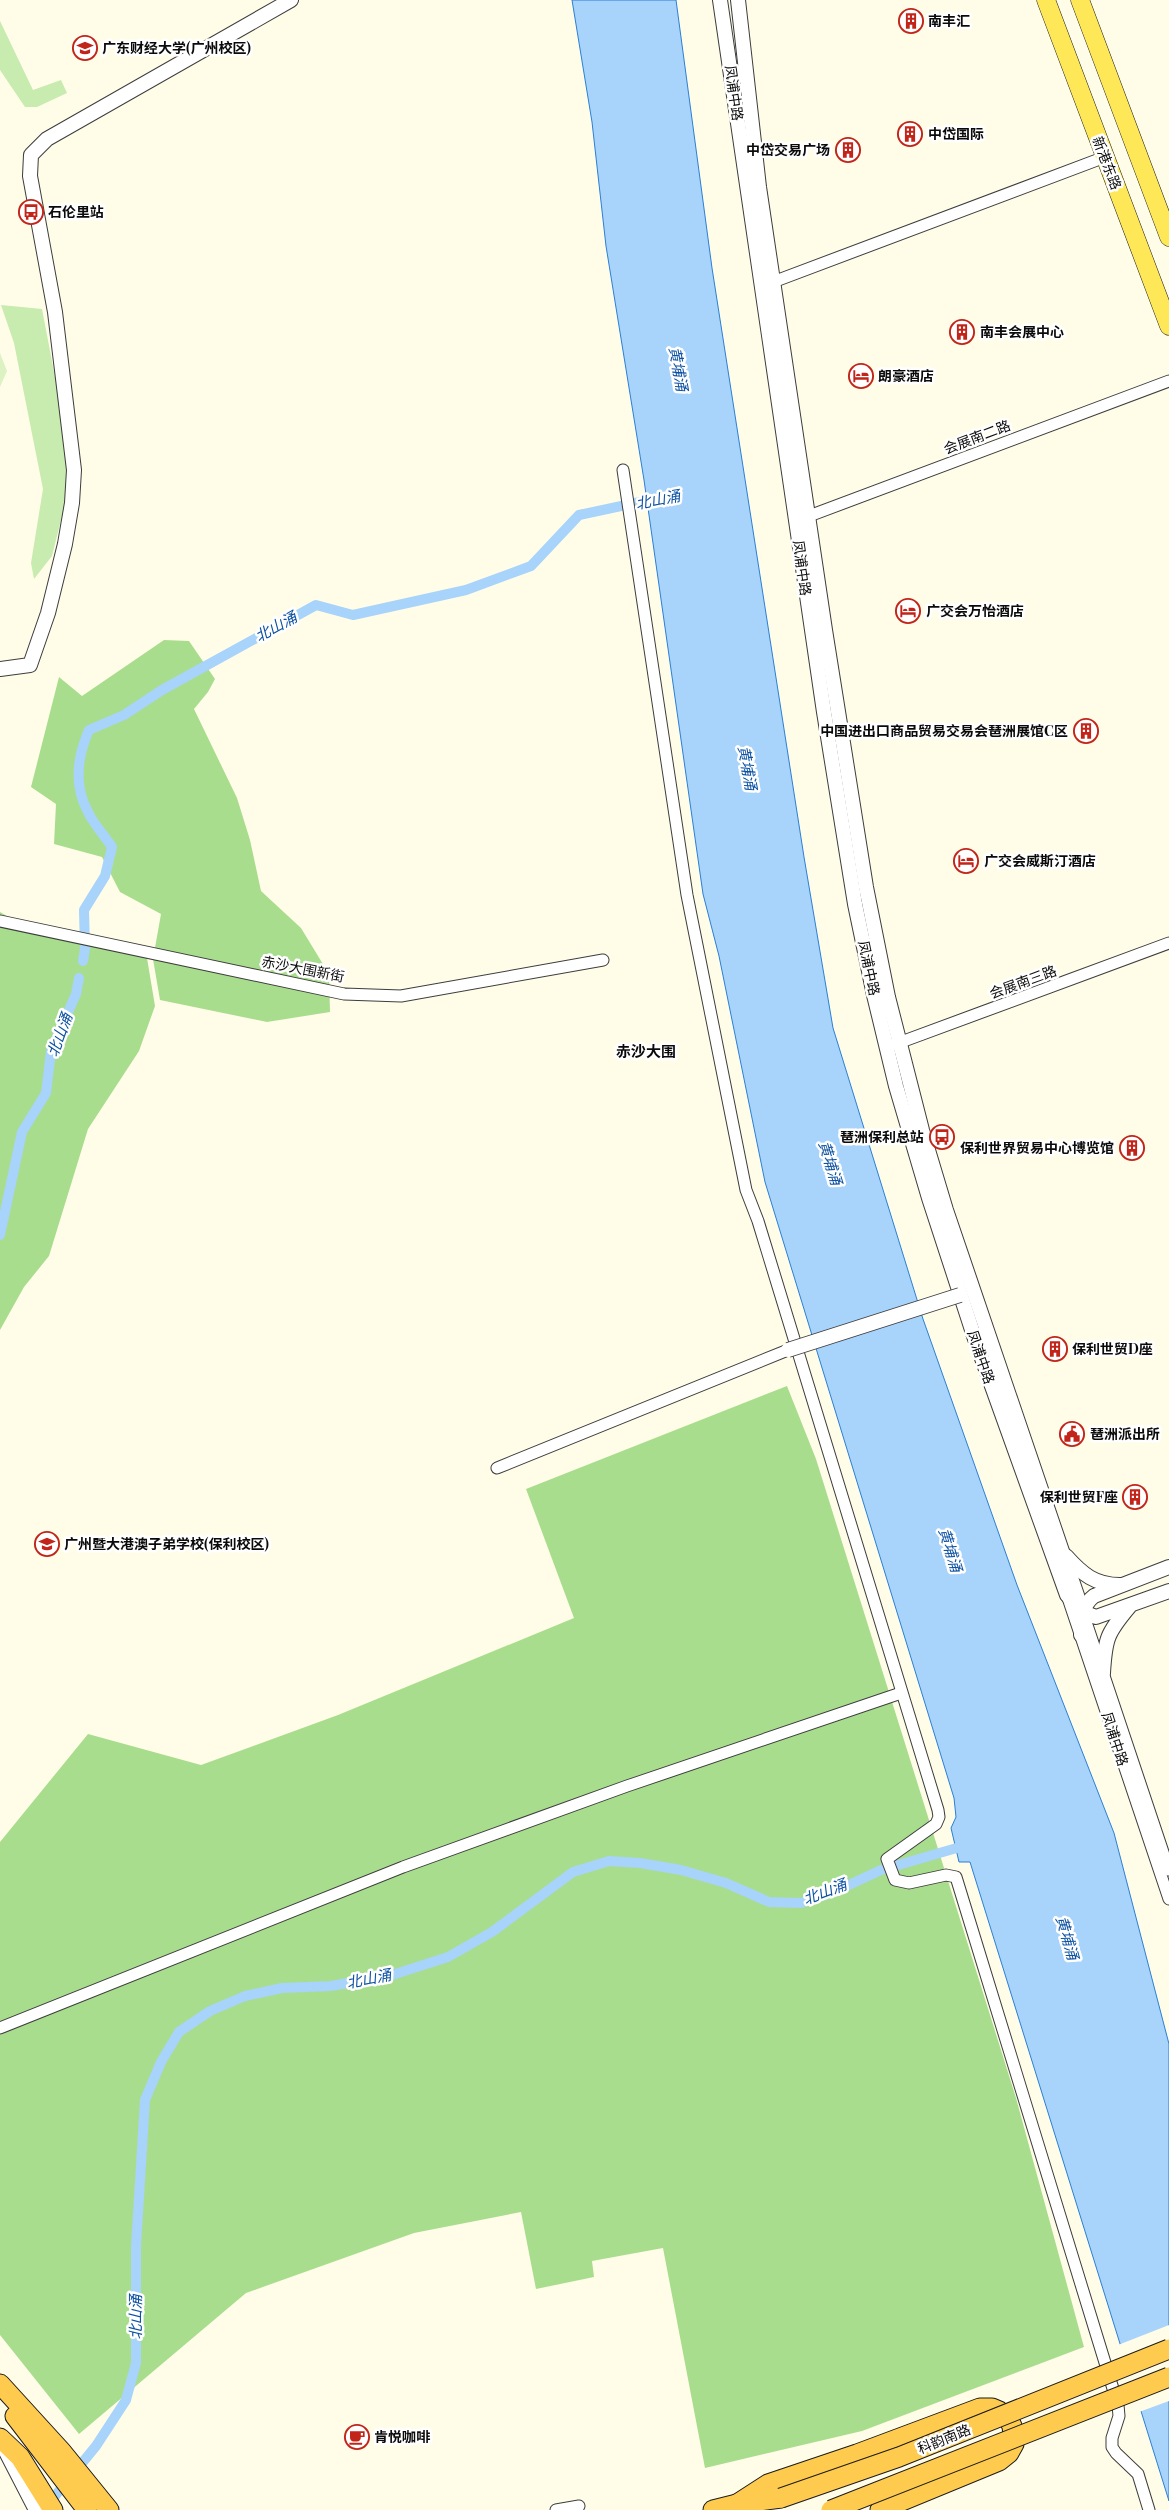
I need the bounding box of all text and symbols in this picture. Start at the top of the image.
building icon: 南丰汇 [898,8,924,34]
place label: 南丰汇 [928,11,970,30]
school or university icon: 广东财经大学(广州校区) [72,35,98,61]
place label: 广东财经大学(广州校区) [102,38,251,57]
street label: 凤浦中路 [721,64,748,122]
building icon: 中岱国际 [897,121,923,147]
place label: 中岱国际 [928,124,984,143]
street label: 新港东路 [1089,133,1126,192]
building icon: 中岱交易广场 [835,137,861,163]
place label: 中岱交易广场 [746,140,830,159]
bus stop icon: 石伦里站 [18,199,44,225]
place label: 石伦里站 [48,202,104,221]
building icon: 南丰会展中心 [949,319,975,345]
place label: 南丰会展中心 [980,322,1064,341]
water label: 黄埔涌 [665,345,693,395]
hotel icon: 朗豪酒店 [848,363,874,389]
place label: 朗豪酒店 [878,366,934,385]
street label: 会展南二路 [941,415,1013,458]
water label: 北山涌 [634,485,684,513]
street label: 凤浦中路 [789,539,816,597]
hotel icon: 广交会万怡酒店 [895,598,921,624]
place label: 广交会万怡酒店 [926,601,1024,620]
water label: 北山涌 [251,606,302,646]
building icon: 中国进出口商品贸易交易会琶洲展馆C区 [1073,718,1099,744]
place label: 中国进出口商品贸易交易会琶洲展馆C区 [820,721,1068,740]
water label: 黄埔涌 [734,744,762,794]
hotel icon: 广交会威斯汀酒店 [953,848,979,874]
place label: 广交会威斯汀酒店 [984,851,1096,870]
street label: 凤浦中路 [854,939,885,997]
street label: 赤沙大围新街 [260,951,346,986]
street label: 会展南三路 [987,961,1059,1002]
water label: 北山涌 [42,1008,77,1059]
district label: 赤沙大围 [616,1041,676,1061]
bus stop icon: 琶洲保利总站 [929,1124,955,1150]
place label: 琶洲保利总站 [840,1127,924,1146]
building icon: 保利世界贸易中心博览馆 [1119,1135,1145,1161]
water label: 黄埔涌 [815,1138,848,1189]
place label: 保利世界贸易中心博览馆 [960,1138,1114,1157]
street label: 凤浦中路 [963,1327,1000,1386]
building icon: 保利世贸D座 [1042,1336,1068,1362]
place label: 保利世贸D座 [1072,1339,1153,1358]
public building icon: 琶洲派出所 [1059,1421,1085,1447]
place label: 琶洲派出所 [1090,1424,1160,1443]
building icon: 保利世贸F座 [1122,1484,1148,1510]
place label: 保利世贸F座 [1040,1487,1118,1506]
water label: 黄埔涌 [935,1525,968,1576]
school or university icon: 广州暨大港澳子弟学校(保利校区) [34,1531,60,1557]
place label: 广州暨大港澳子弟学校(保利校区) [64,1534,269,1553]
street label: 凤浦中路 [1098,1709,1133,1768]
water label: 北山涌 [800,1873,851,1908]
water label: 黄埔涌 [1052,1913,1084,1964]
water label: 北山涌 [345,1964,395,1992]
water label: 北山涌 [125,2293,145,2340]
street label: 科韵南路 [914,2419,973,2458]
cafe icon: 肯悦咖啡 [344,2424,370,2450]
place label: 肯悦咖啡 [374,2427,431,2446]

